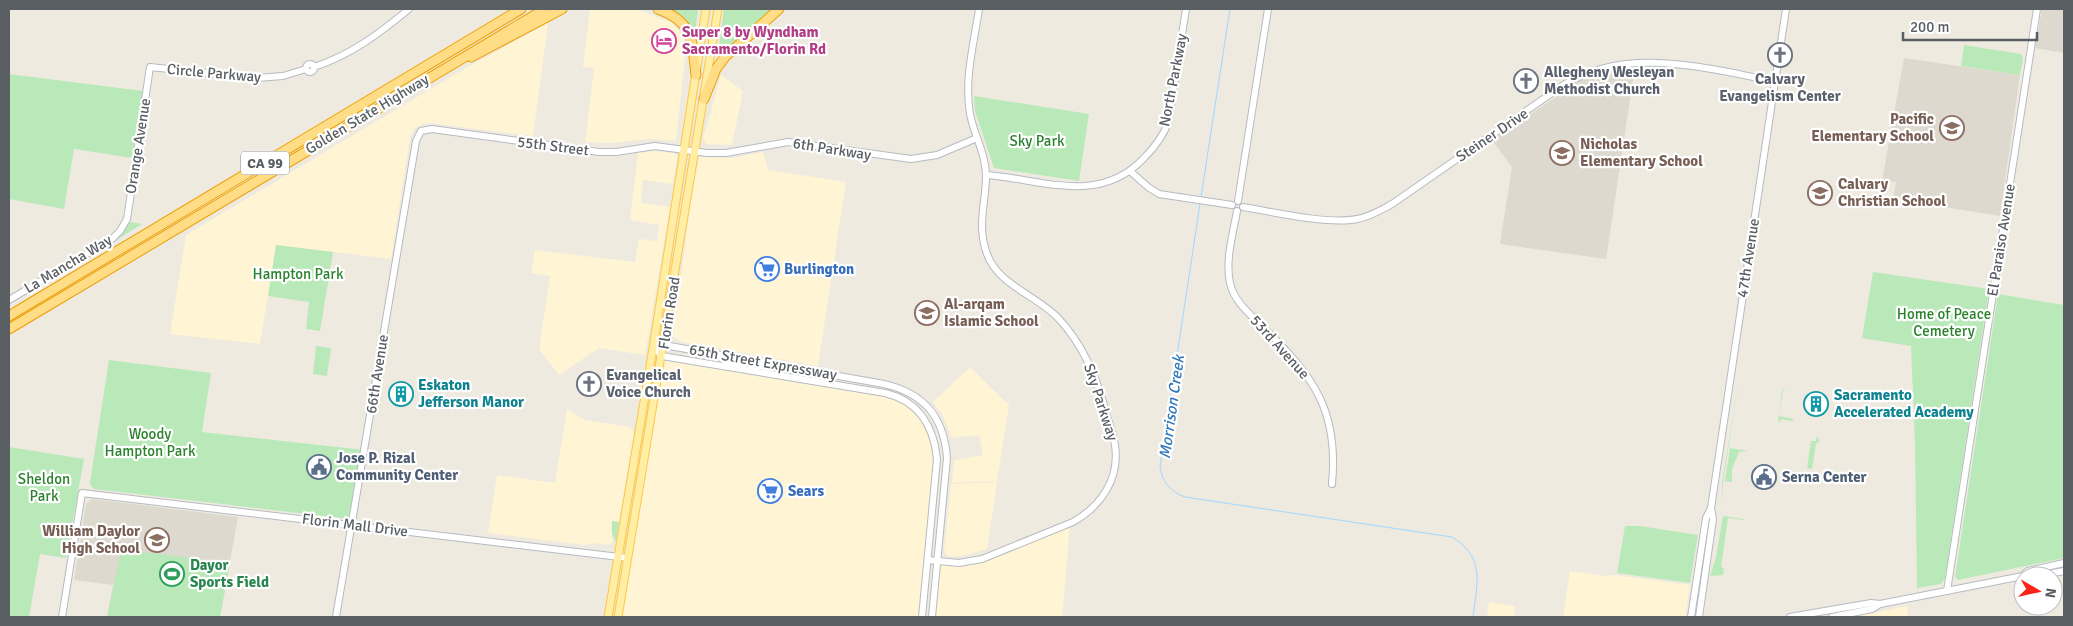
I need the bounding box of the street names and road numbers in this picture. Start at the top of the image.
street label: North Parkway [1155,32,1191,128]
street label: Circle Parkway [166,60,262,86]
street label: Golden State Highway [302,70,432,158]
street label: Orange Avenue [122,97,154,195]
street label: Steiner Drive [1453,104,1531,166]
street label: 55th Street [516,133,590,159]
street label: 6th Parkway [792,134,872,164]
road number: CA 99 [241,152,289,174]
street label: El Paraiso Avenue [1983,182,2019,298]
street label: 47th Avenue [1733,217,1763,299]
street label: La Mancha Way [21,231,115,297]
street label: Florin Road [654,275,684,351]
street label: 53rd Avenue [1247,311,1313,383]
street label: 66th Avenue [362,333,392,415]
street label: 65th Street Expressway [688,340,838,384]
street label: Sky Parkway [1080,361,1122,443]
street label: Florin Mall Drive [301,510,409,540]

